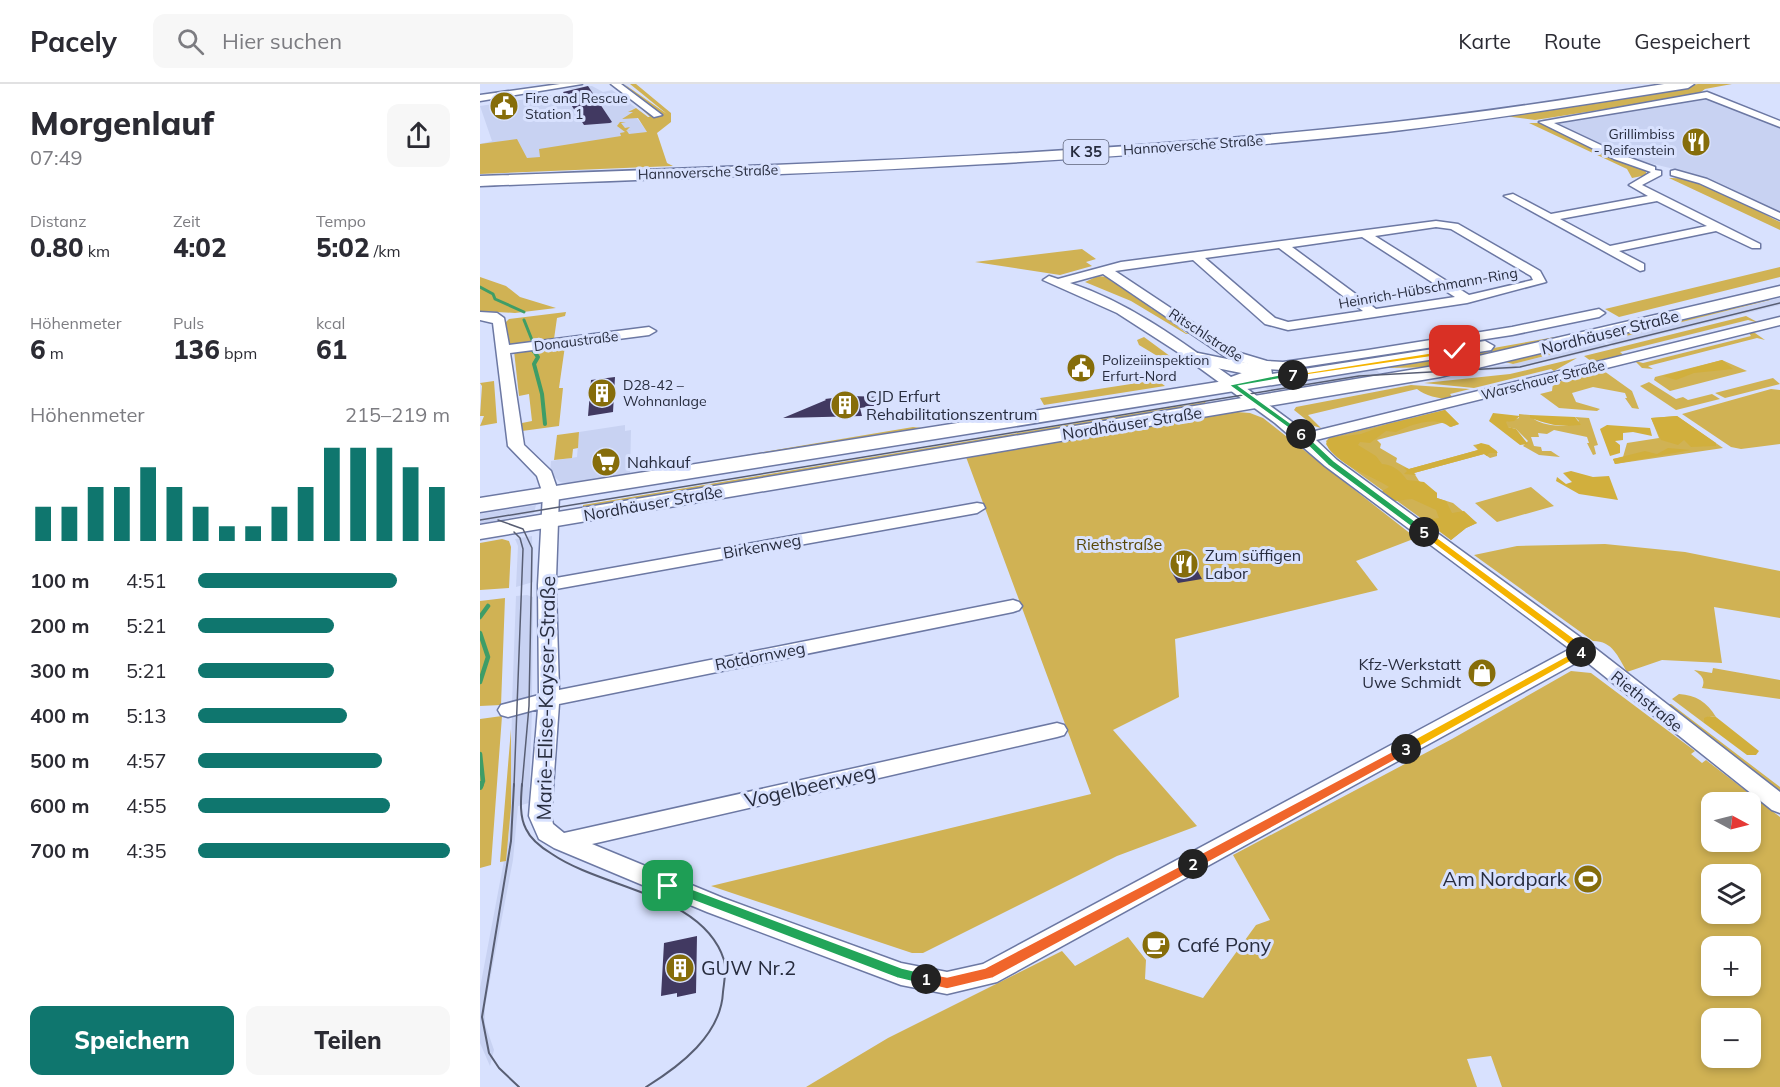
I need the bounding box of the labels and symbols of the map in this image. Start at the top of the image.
place label: Fire and Rescue Station 1 [525,89,628,123]
public building icon: Fire and Rescue Station 1 [488,90,520,122]
place label: Grillimbiss - Reifenstein [1594,125,1675,159]
restaurant icon: Grillimbiss - Reifenstein [1680,126,1712,158]
street label: Hannoversche Straße [1122,131,1264,159]
road number: K 35 [1064,140,1108,164]
street label: Hannoversche Straße [638,161,778,183]
street label: Heinrich-Hübschmann-Ring [1337,263,1519,313]
street label: Ritschlstraße [1165,304,1247,366]
street label: Nordhäuser Straße [1539,305,1681,359]
pin [1429,325,1480,376]
street label: Donaustraße [533,327,619,355]
place label: Polizeiinspektion Erfurt-Nord [1102,351,1210,385]
public building icon: Polizeiinspektion Erfurt-Nord [1065,352,1097,384]
street label: Warschauer Straße [1479,356,1607,404]
pin: 7 [1278,360,1308,390]
place label: D28-42 – Wohnanlage [623,376,707,410]
building icon: D28-42 – Wohnanlage [586,377,618,409]
place label: CJD Erfurt Rehabilitationszentrum [866,386,1037,424]
building icon: CJD Erfurt Rehabilitationszentrum [829,389,861,421]
street label: Nordhäuser Straße [1061,402,1203,444]
pin: 6 [1286,419,1316,449]
supermarket icon: Nahkauf [590,446,622,478]
place label: Nahkauf [627,452,691,472]
street label: Nordhäuser Straße [582,481,724,525]
pin: 5 [1409,517,1439,547]
street label: Birkenweg [722,529,802,563]
park label: Riethstraße [1076,534,1162,554]
place label: Zum süffigen Labor [1205,545,1301,583]
restaurant icon: Zum süffigen Labor [1168,548,1200,580]
street label: Marie-Elise-Kayser-Straße [531,575,560,821]
street label: Rotdornweg [713,637,807,675]
pin: 4 [1566,637,1596,667]
place label: Kfz-Werkstatt Uwe Schmidt [1359,654,1461,692]
shop icon: Kfz-Werkstatt Uwe Schmidt [1466,657,1498,689]
street label: Riethstraße [1607,666,1687,736]
pin: 3 [1391,734,1421,764]
street label: Vogelbeerweg [742,758,878,813]
north arrow [1701,792,1761,852]
pin: 2 [1178,849,1208,879]
pin [642,860,693,911]
sports icon: Am Nordpark [1572,863,1604,895]
place label: Am Nordpark [1442,866,1568,891]
cafe icon: Café Pony [1140,929,1172,961]
place label: Café Pony [1177,932,1272,957]
building icon: GUW Nr.2 [664,952,696,984]
place label: GUW Nr.2 [701,955,796,980]
pin: 1 [911,964,941,994]

